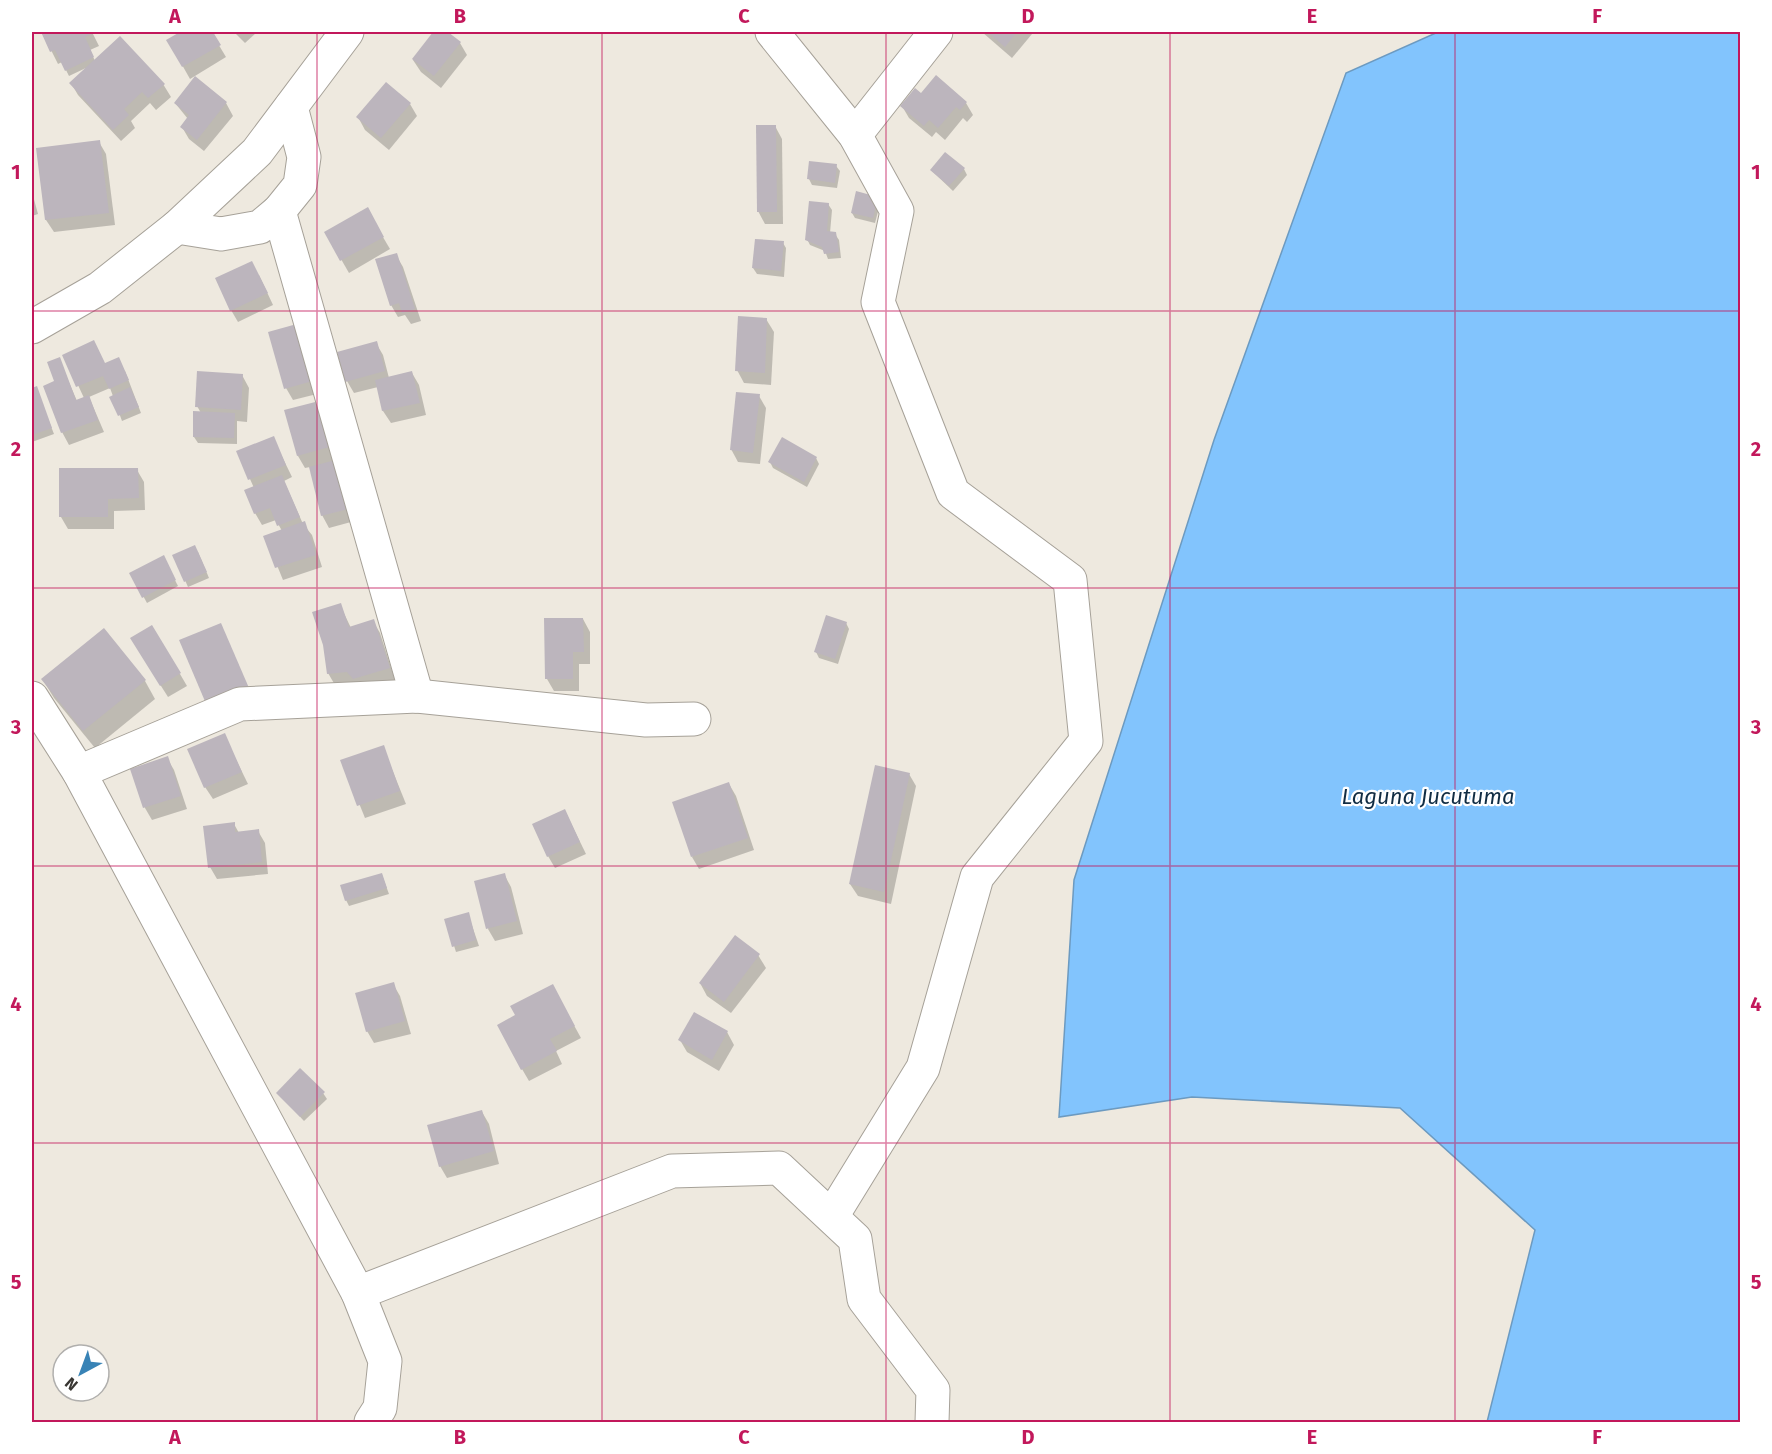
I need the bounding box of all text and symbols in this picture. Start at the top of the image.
text: A [168,4,182,28]
text: B [454,4,466,28]
text: C [738,4,750,28]
text: D [1021,4,1035,28]
text: E [1307,4,1317,28]
text: F [1592,4,1602,28]
text: 1 [11,160,21,184]
text: 1 [1751,160,1761,184]
text: 2 [11,437,21,461]
text: 2 [1751,437,1761,461]
text: 3 [10,715,21,739]
text: 3 [1750,715,1761,739]
water label: Laguna Jucutuma [1342,783,1514,810]
text: 4 [10,992,22,1016]
text: 4 [1750,992,1762,1016]
text: 5 [11,1270,22,1294]
text: 5 [1751,1270,1762,1294]
north arrow [51,1343,111,1403]
text: N [61,1373,82,1395]
text: A [168,1425,182,1449]
text: B [454,1425,466,1449]
text: C [738,1425,750,1449]
text: D [1021,1425,1035,1449]
text: E [1307,1425,1317,1449]
text: F [1592,1425,1602,1449]

